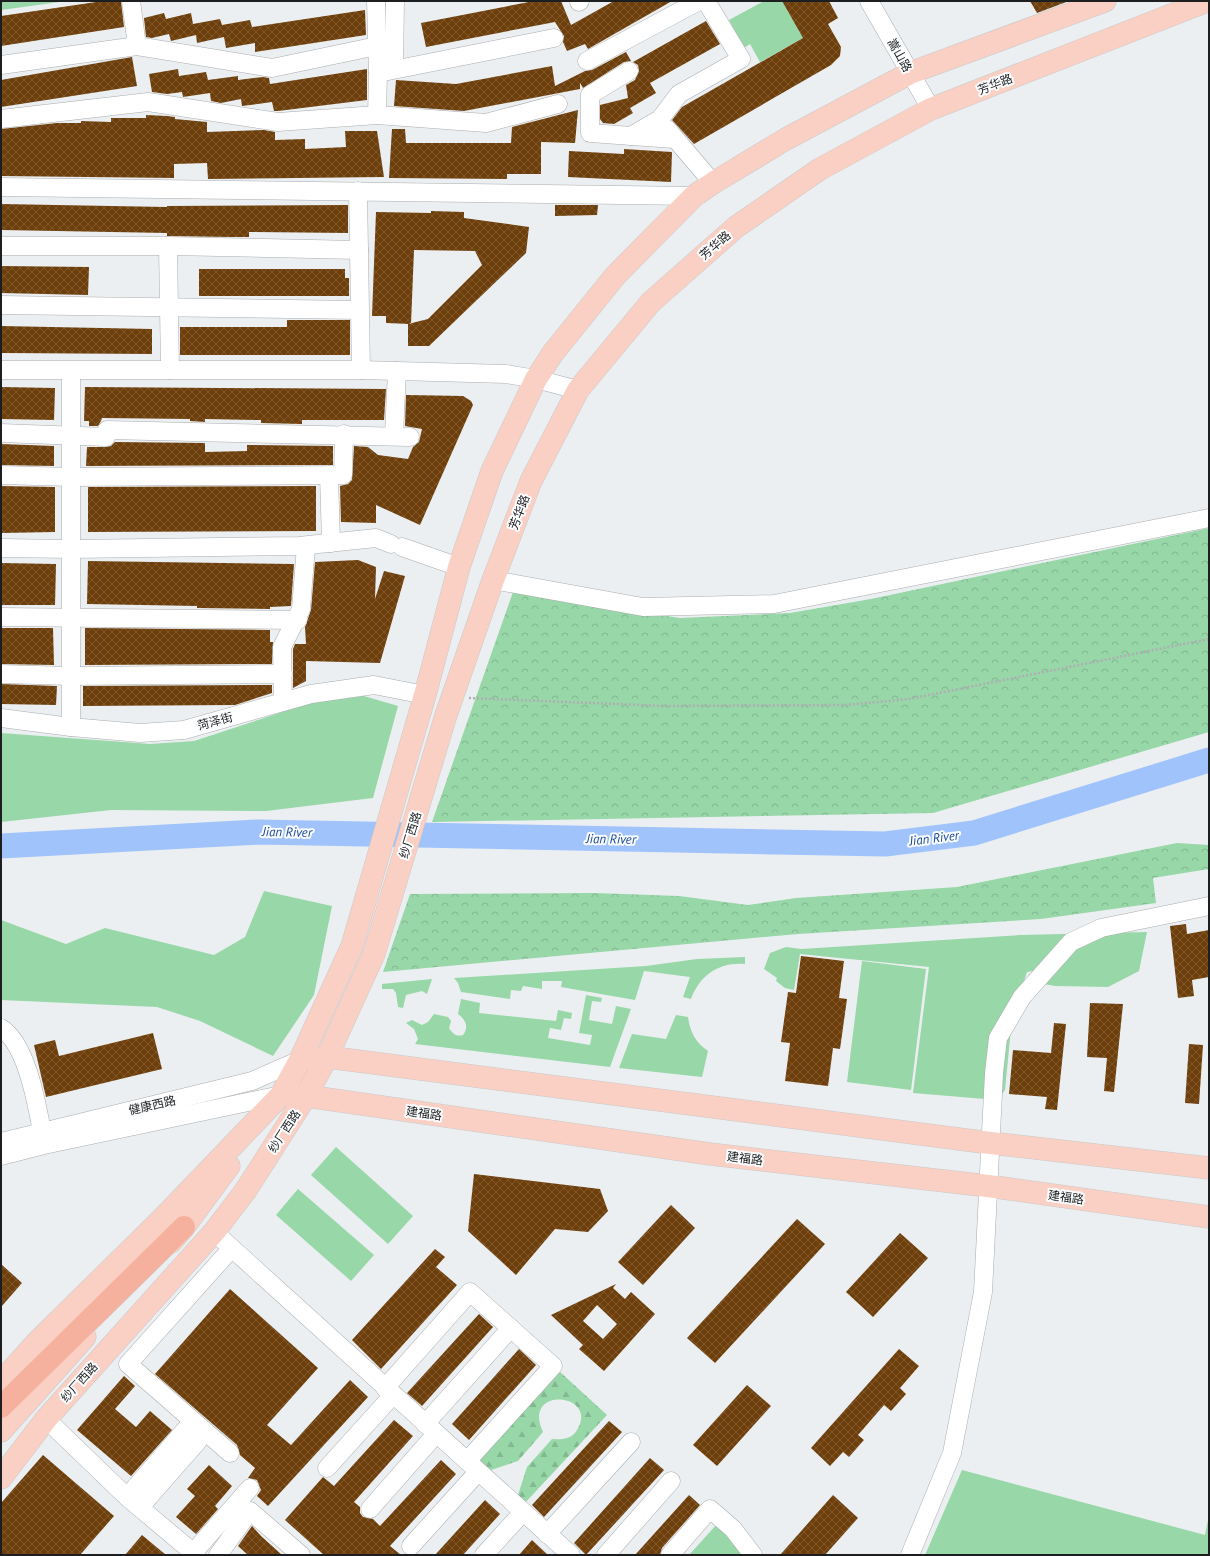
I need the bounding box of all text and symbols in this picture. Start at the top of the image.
street label: 嵩山路 [885,36,915,74]
street label: 芳华路 [976,71,1014,97]
street label: 芳华路 [696,228,734,262]
street label: 芳华路 [506,493,532,531]
street label: 菏泽街 [196,709,234,733]
street label: 纱厂西路 [396,810,424,860]
water label: Jian River [261,823,313,841]
water label: Jian River [907,826,961,850]
water label: Jian River [585,830,637,848]
street label: 健康西路 [127,1092,177,1118]
street label: 建福路 [405,1103,443,1123]
street label: 纱厂西路 [265,1107,303,1155]
street label: 建福路 [726,1148,764,1168]
street label: 建福路 [1047,1187,1085,1207]
street label: 纱厂西路 [57,1359,101,1405]

